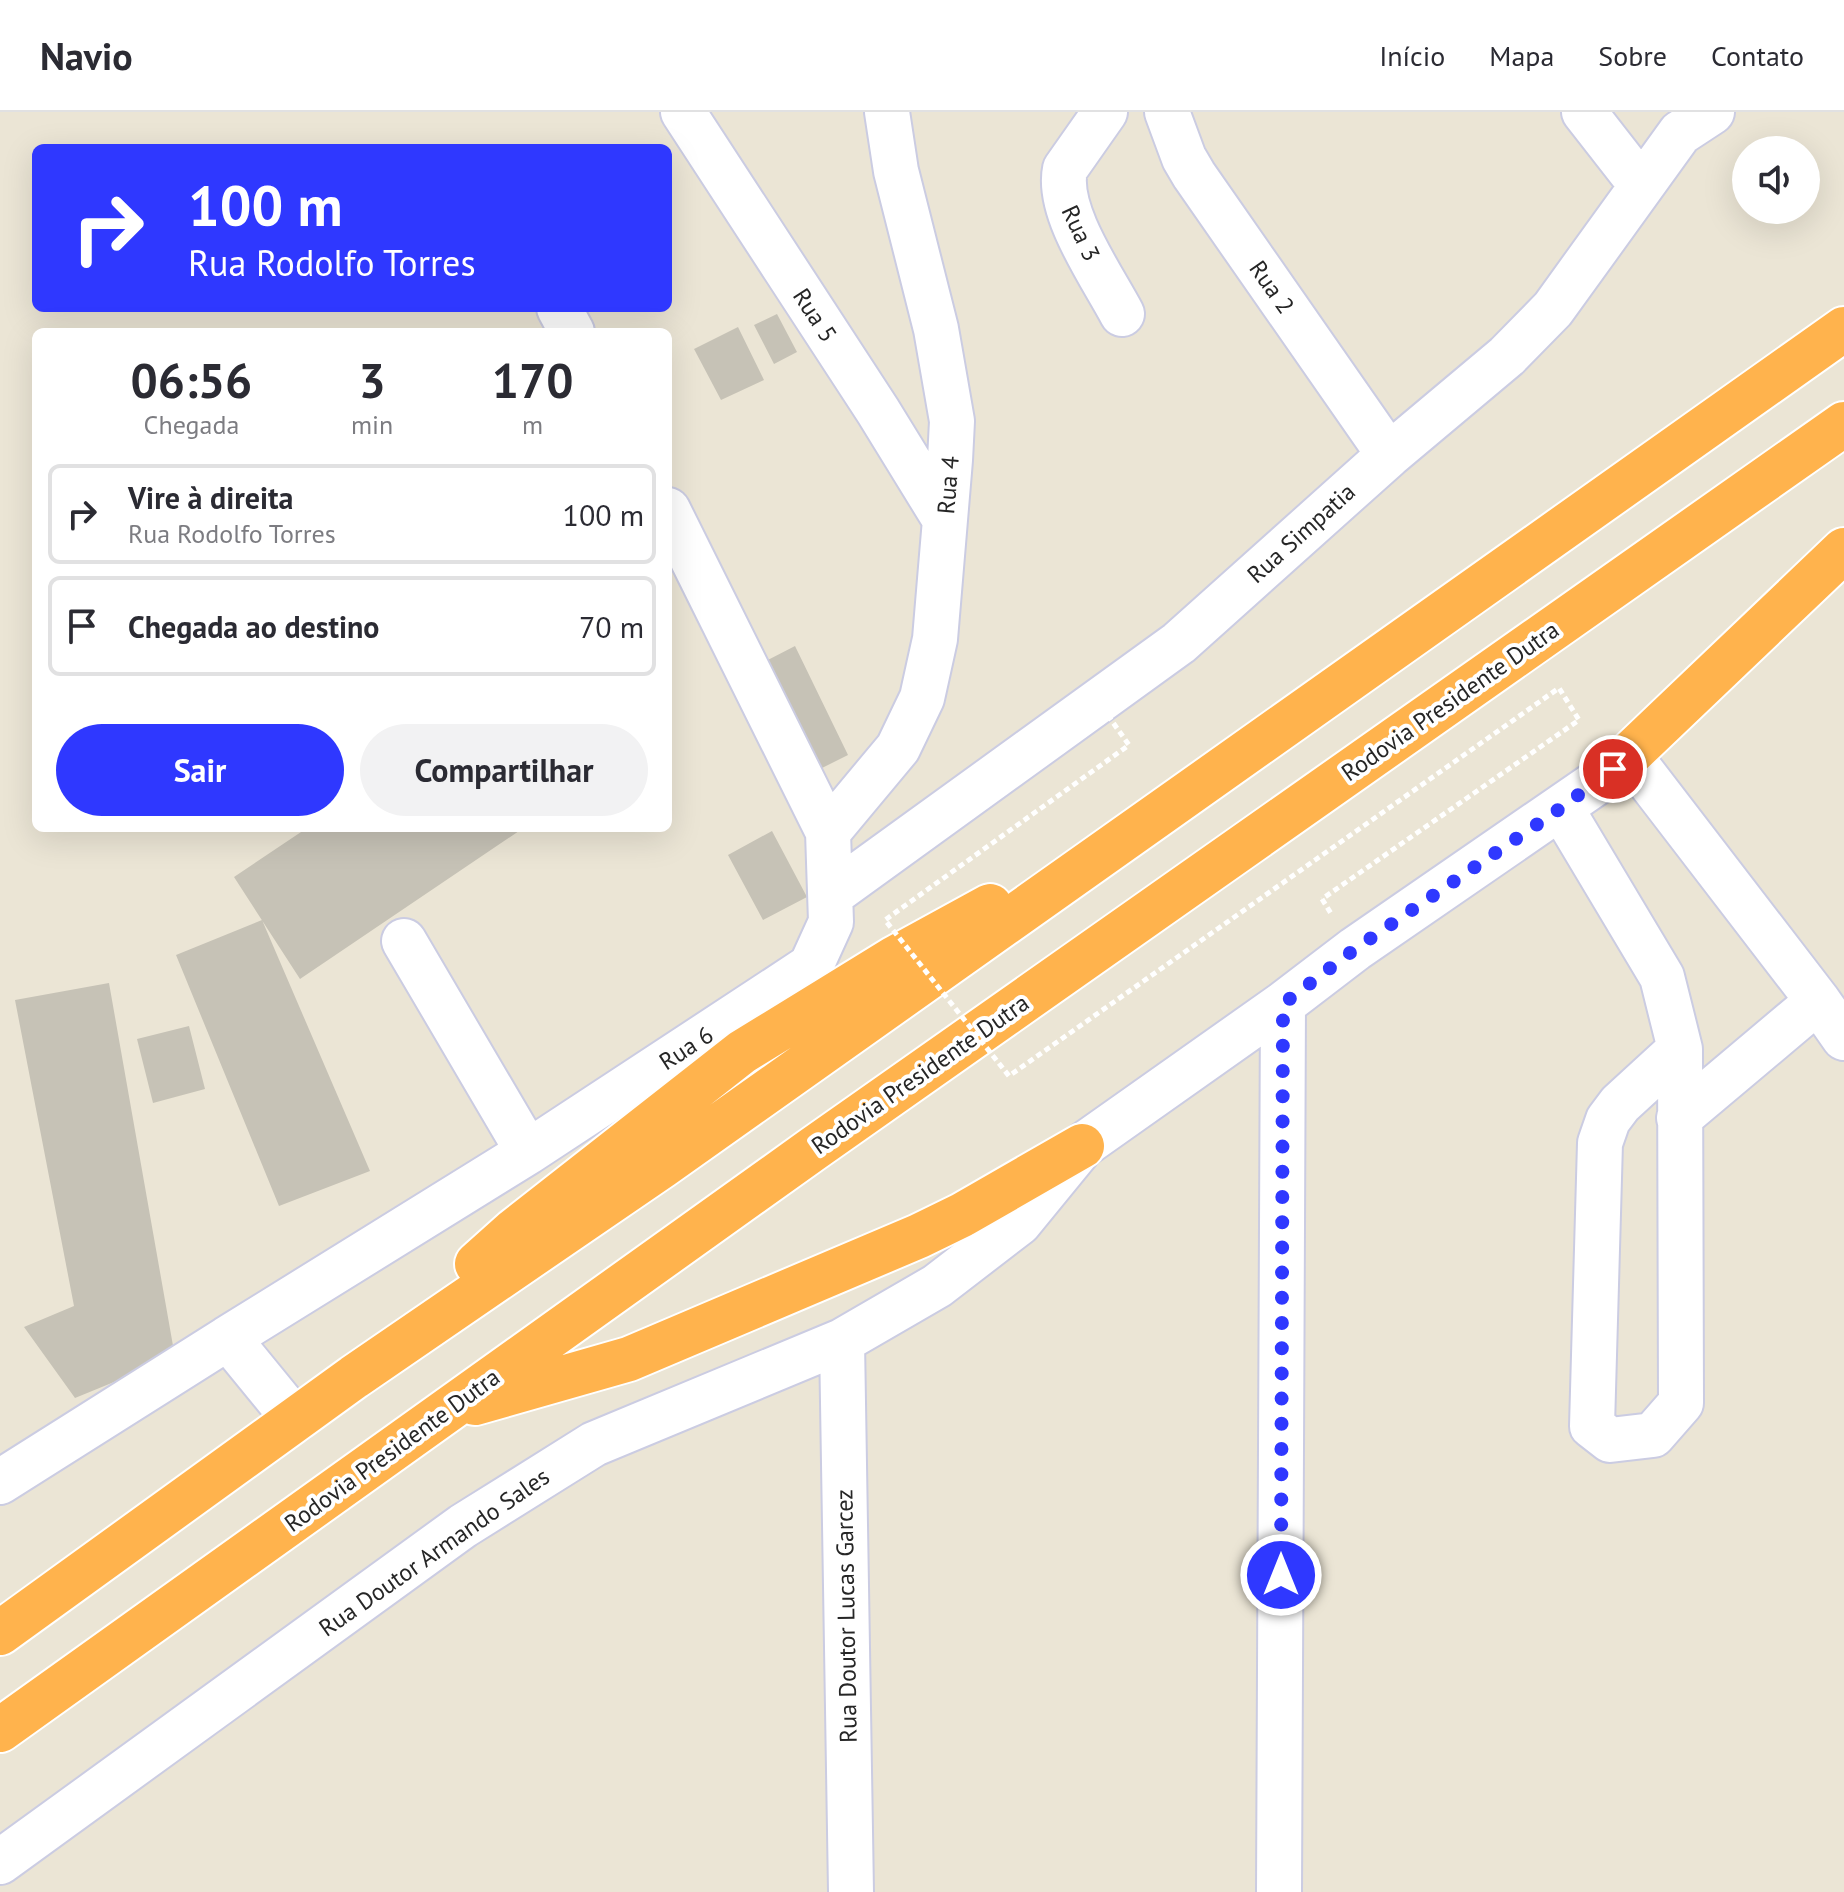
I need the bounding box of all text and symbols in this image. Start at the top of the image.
text: Navio [40,31,133,80]
text: Início [1379,37,1445,74]
text: Mapa [1489,37,1554,74]
text: Sobre [1598,37,1667,74]
text: Contato [1711,37,1804,74]
map controls [1732,136,1820,224]
button: sound [1732,136,1820,224]
text: 100 m [188,169,343,241]
icon: right [56,176,160,280]
street label: Rua 3 [1055,200,1107,266]
text: Rua Rodolfo Torres [188,239,476,286]
street label: Rua 2 [1243,254,1301,320]
street label: Rua 5 [786,282,844,348]
text: 06:56 [131,349,252,411]
text: 3 [358,349,386,411]
text: 170 [492,349,573,411]
text: Chegada [144,408,239,441]
text: min [351,408,393,441]
text: m [522,408,543,441]
street label: Rua 4 [930,455,966,515]
street label: Rua Simpatia [1240,476,1362,590]
text: Vire à direita [128,478,293,517]
icon: right [60,492,104,536]
text: 100 m [563,495,644,534]
text: Rua Rodolfo Torres [128,517,336,550]
icon: arrive [60,604,104,648]
text: Chegada ao destino [128,607,379,646]
text: 70 m [579,607,644,646]
street label: Rodovia Presidente Dutra [1335,614,1565,788]
button: Sair [56,724,344,816]
button: Compartilhar [360,724,648,816]
pin [1579,735,1647,803]
icon: arrive [1591,747,1635,791]
street label: Rodovia Presidente Dutra [805,987,1035,1161]
street label: Rua 6 [653,1019,719,1077]
street label: Rodovia Presidente Dutra [278,1361,506,1539]
street label: Rua Doutor Armando Sales [313,1461,555,1643]
street label: Rua Doutor Lucas Garcez [828,1489,864,1743]
position arrow [1239,1533,1323,1617]

